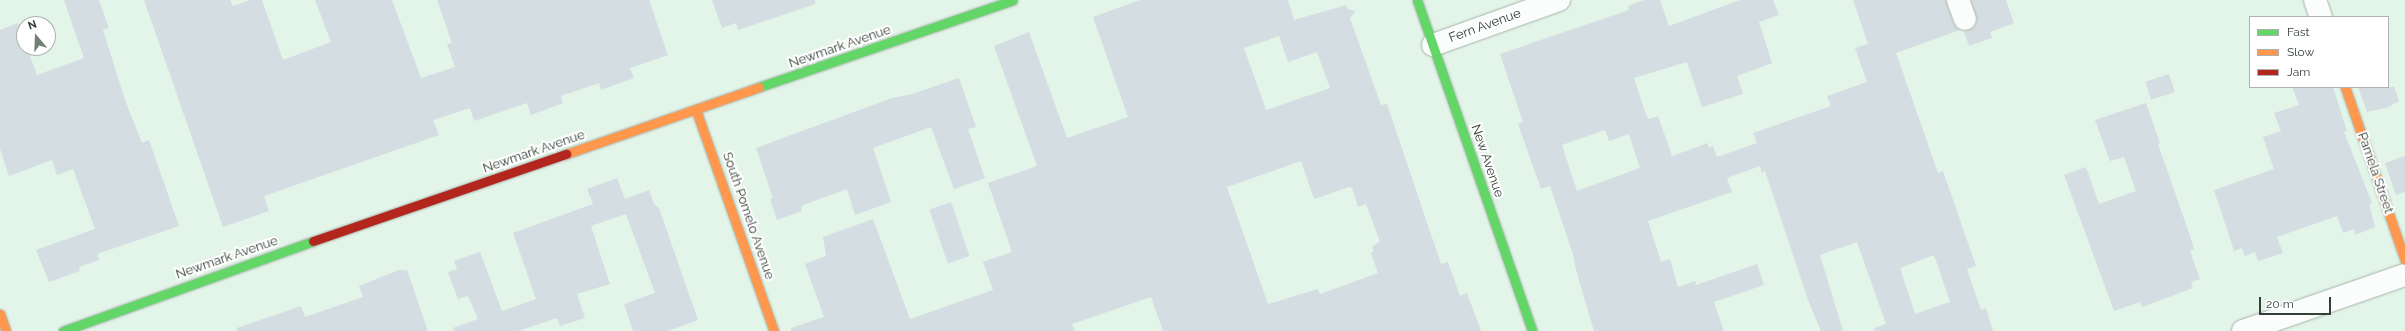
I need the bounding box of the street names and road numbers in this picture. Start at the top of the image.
street label: Fern Avenue [1447,6,1523,46]
street label: Newmark Avenue [787,22,893,72]
street label: New Avenue [1467,122,1507,200]
street label: Newmark Avenue [481,127,587,177]
street label: Pamela Street [2354,130,2396,216]
street label: South Pomelo Avenue [719,150,777,282]
street label: Newmark Avenue [174,233,280,283]

